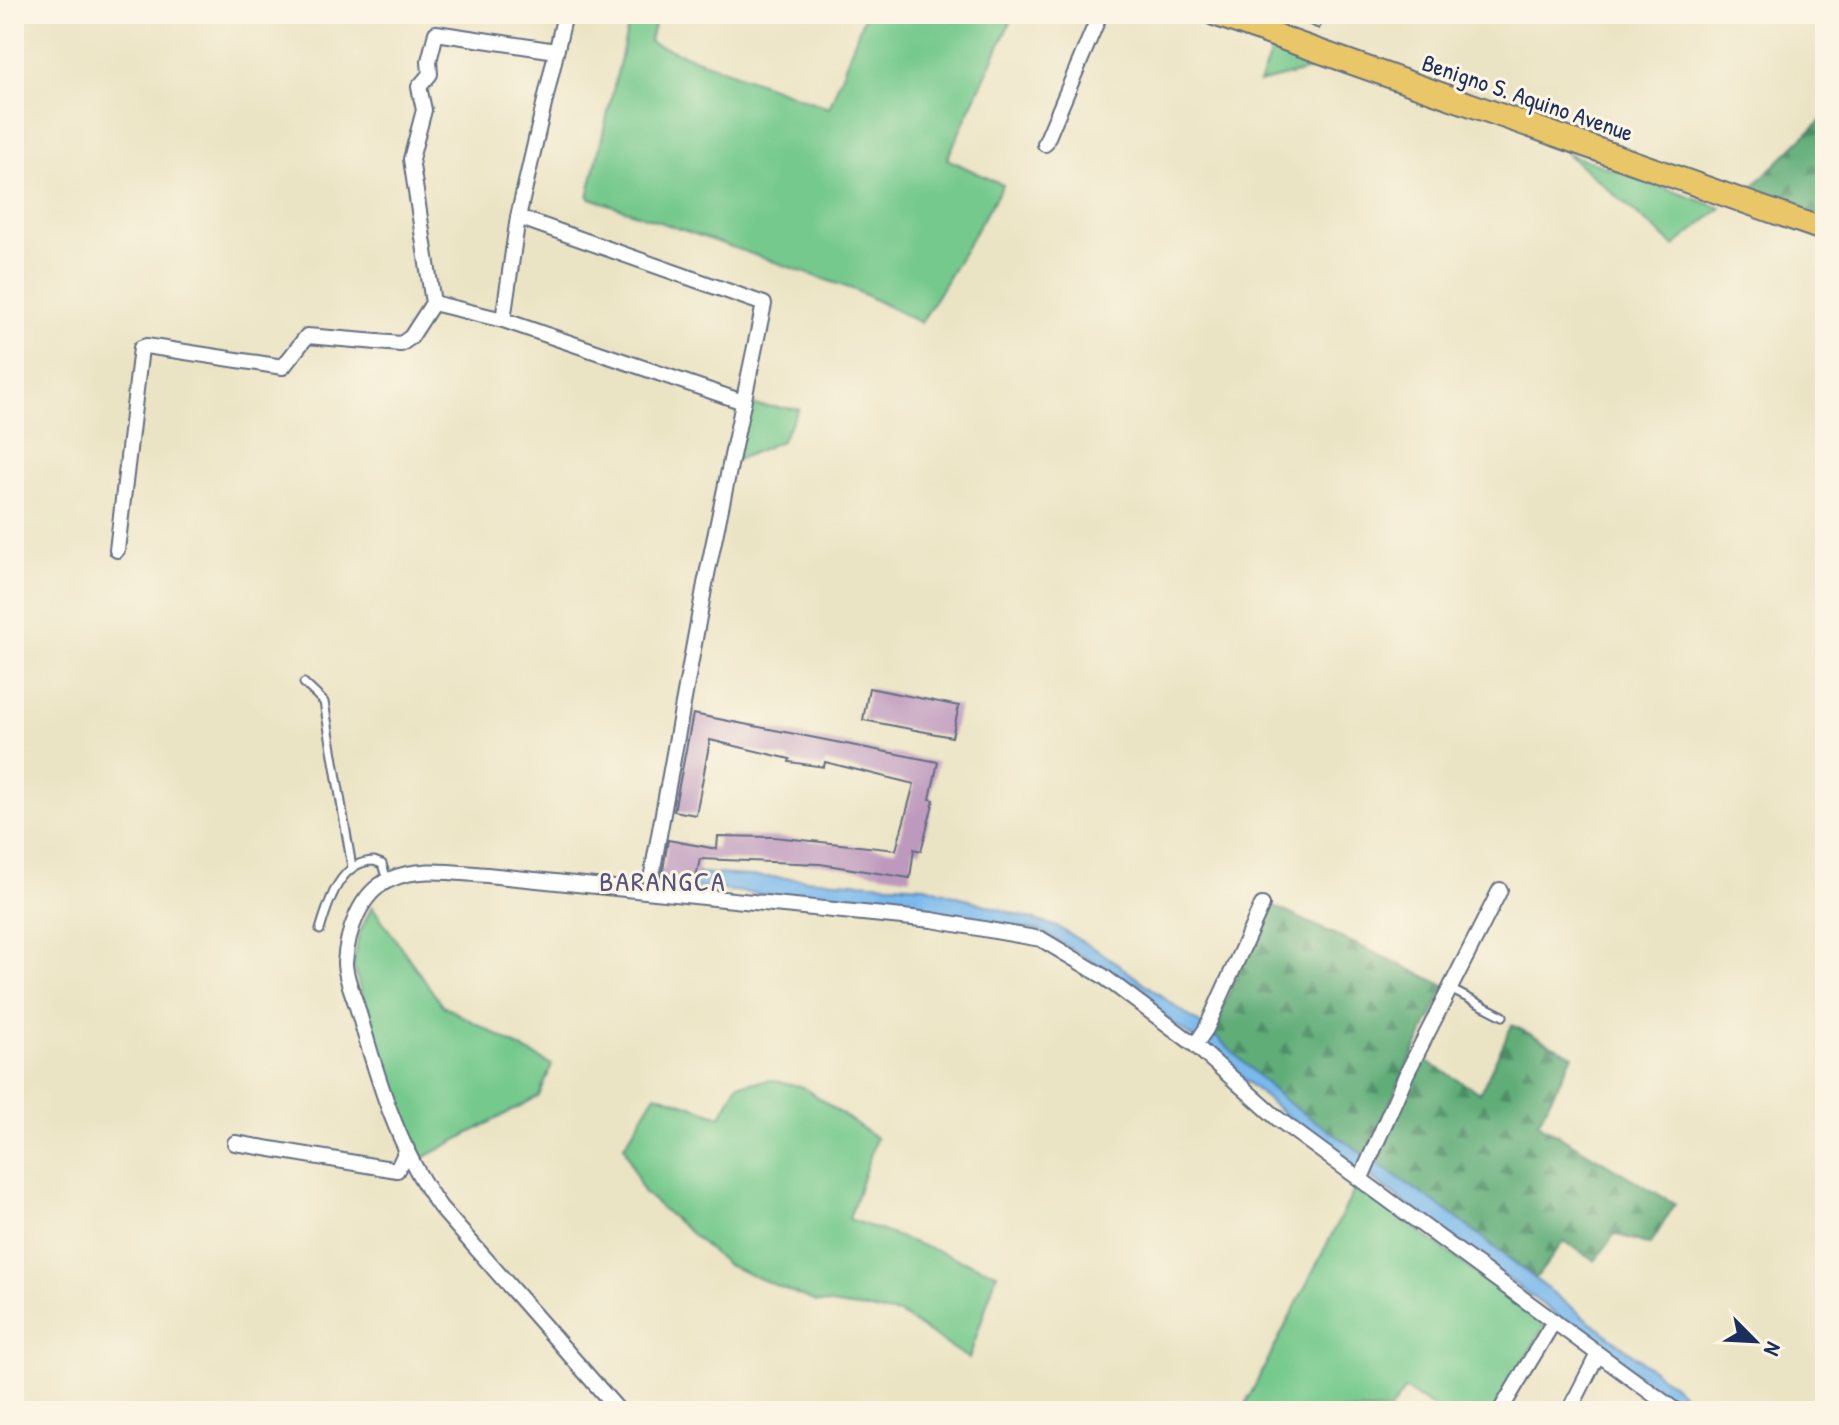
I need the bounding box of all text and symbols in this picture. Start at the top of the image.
street label: Benigno S. Aquino Avenue [1418,46,1638,148]
district label: BARANGCA [599,862,727,900]
north arrow [1715,1301,1795,1381]
text: N [1757,1338,1789,1361]

